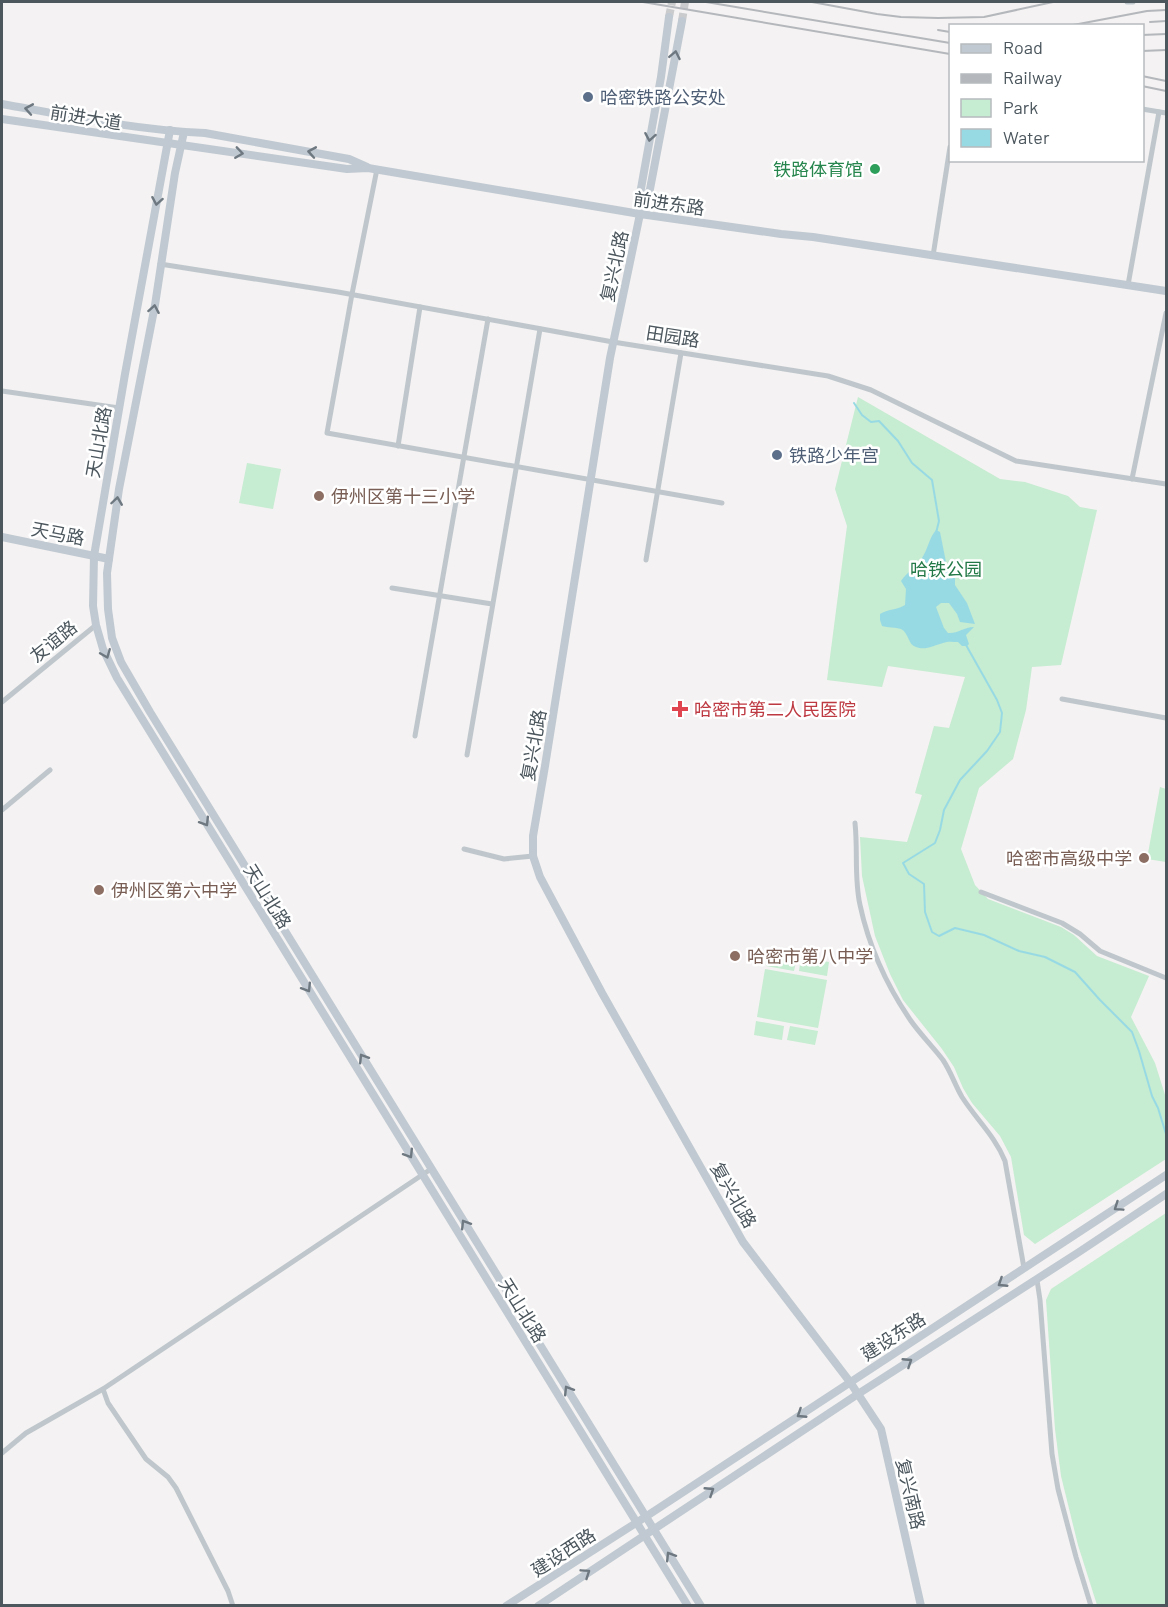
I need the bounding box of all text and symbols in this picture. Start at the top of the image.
legend [949,24,1144,162]
text: Road [1003,36,1043,58]
one-way arrow [668,50,681,60]
text: Railway [1003,66,1062,88]
place label: 哈密铁路公安处 [600,86,726,108]
marker: 哈密铁路公安处 [581,90,595,104]
text: Park [1003,96,1038,118]
street label: 前进大道 [49,101,123,133]
one-way arrow [24,103,34,116]
text: Water [1003,126,1050,148]
one-way arrow [644,132,657,142]
one-way arrow [234,147,244,159]
one-way arrow [307,147,317,159]
place label: 铁路体育馆 [773,158,863,180]
marker: 铁路体育馆 [868,162,882,176]
street label: 前进东路 [632,187,706,219]
one-way arrow [151,196,163,206]
street label: 复兴北路 [596,228,632,304]
one-way arrow [147,305,159,314]
street label: 田园路 [645,321,701,351]
street label: 天山北路 [81,405,115,479]
place label: 铁路少年宫 [789,444,879,466]
marker: 铁路少年宫 [770,448,784,462]
place label: 伊州区第十三小学 [331,485,475,507]
marker: 伊州区第十三小学 [312,489,326,503]
one-way arrow [111,496,123,506]
street label: 天马路 [29,517,87,549]
park label: 哈铁公园 [910,558,982,580]
street label: 友谊路 [25,615,81,667]
one-way arrow [99,648,111,659]
place label: 哈密市第二人民医院 [694,698,856,720]
marker: 哈密市第二人民医院 [671,700,689,718]
street label: 复兴北路 [516,708,550,782]
one-way arrow [197,816,209,826]
place label: 哈密市高级中学 [1006,847,1132,869]
marker: 哈密市高级中学 [1137,851,1151,865]
street label: 天山北路 [240,860,296,932]
place label: 伊州区第六中学 [111,879,237,901]
marker: 伊州区第六中学 [92,883,106,897]
place label: 哈密市第八中学 [747,945,873,967]
marker: 哈密市第八中学 [728,949,742,963]
one-way arrow [300,982,312,992]
one-way arrow [359,1054,371,1064]
one-way arrow [402,1148,414,1158]
street label: 复兴北路 [706,1158,762,1232]
one-way arrow [1113,1200,1124,1211]
one-way arrow [461,1220,473,1230]
street label: 天山北路 [495,1274,551,1346]
one-way arrow [997,1276,1008,1287]
street label: 建设东路 [857,1307,929,1365]
one-way arrow [902,1358,912,1370]
one-way arrow [563,1386,575,1396]
one-way arrow [797,1407,808,1418]
street label: 复兴南路 [892,1456,930,1532]
one-way arrow [704,1487,714,1499]
street label: 建设西路 [527,1523,599,1581]
one-way arrow [666,1552,678,1562]
one-way arrow [580,1569,591,1580]

